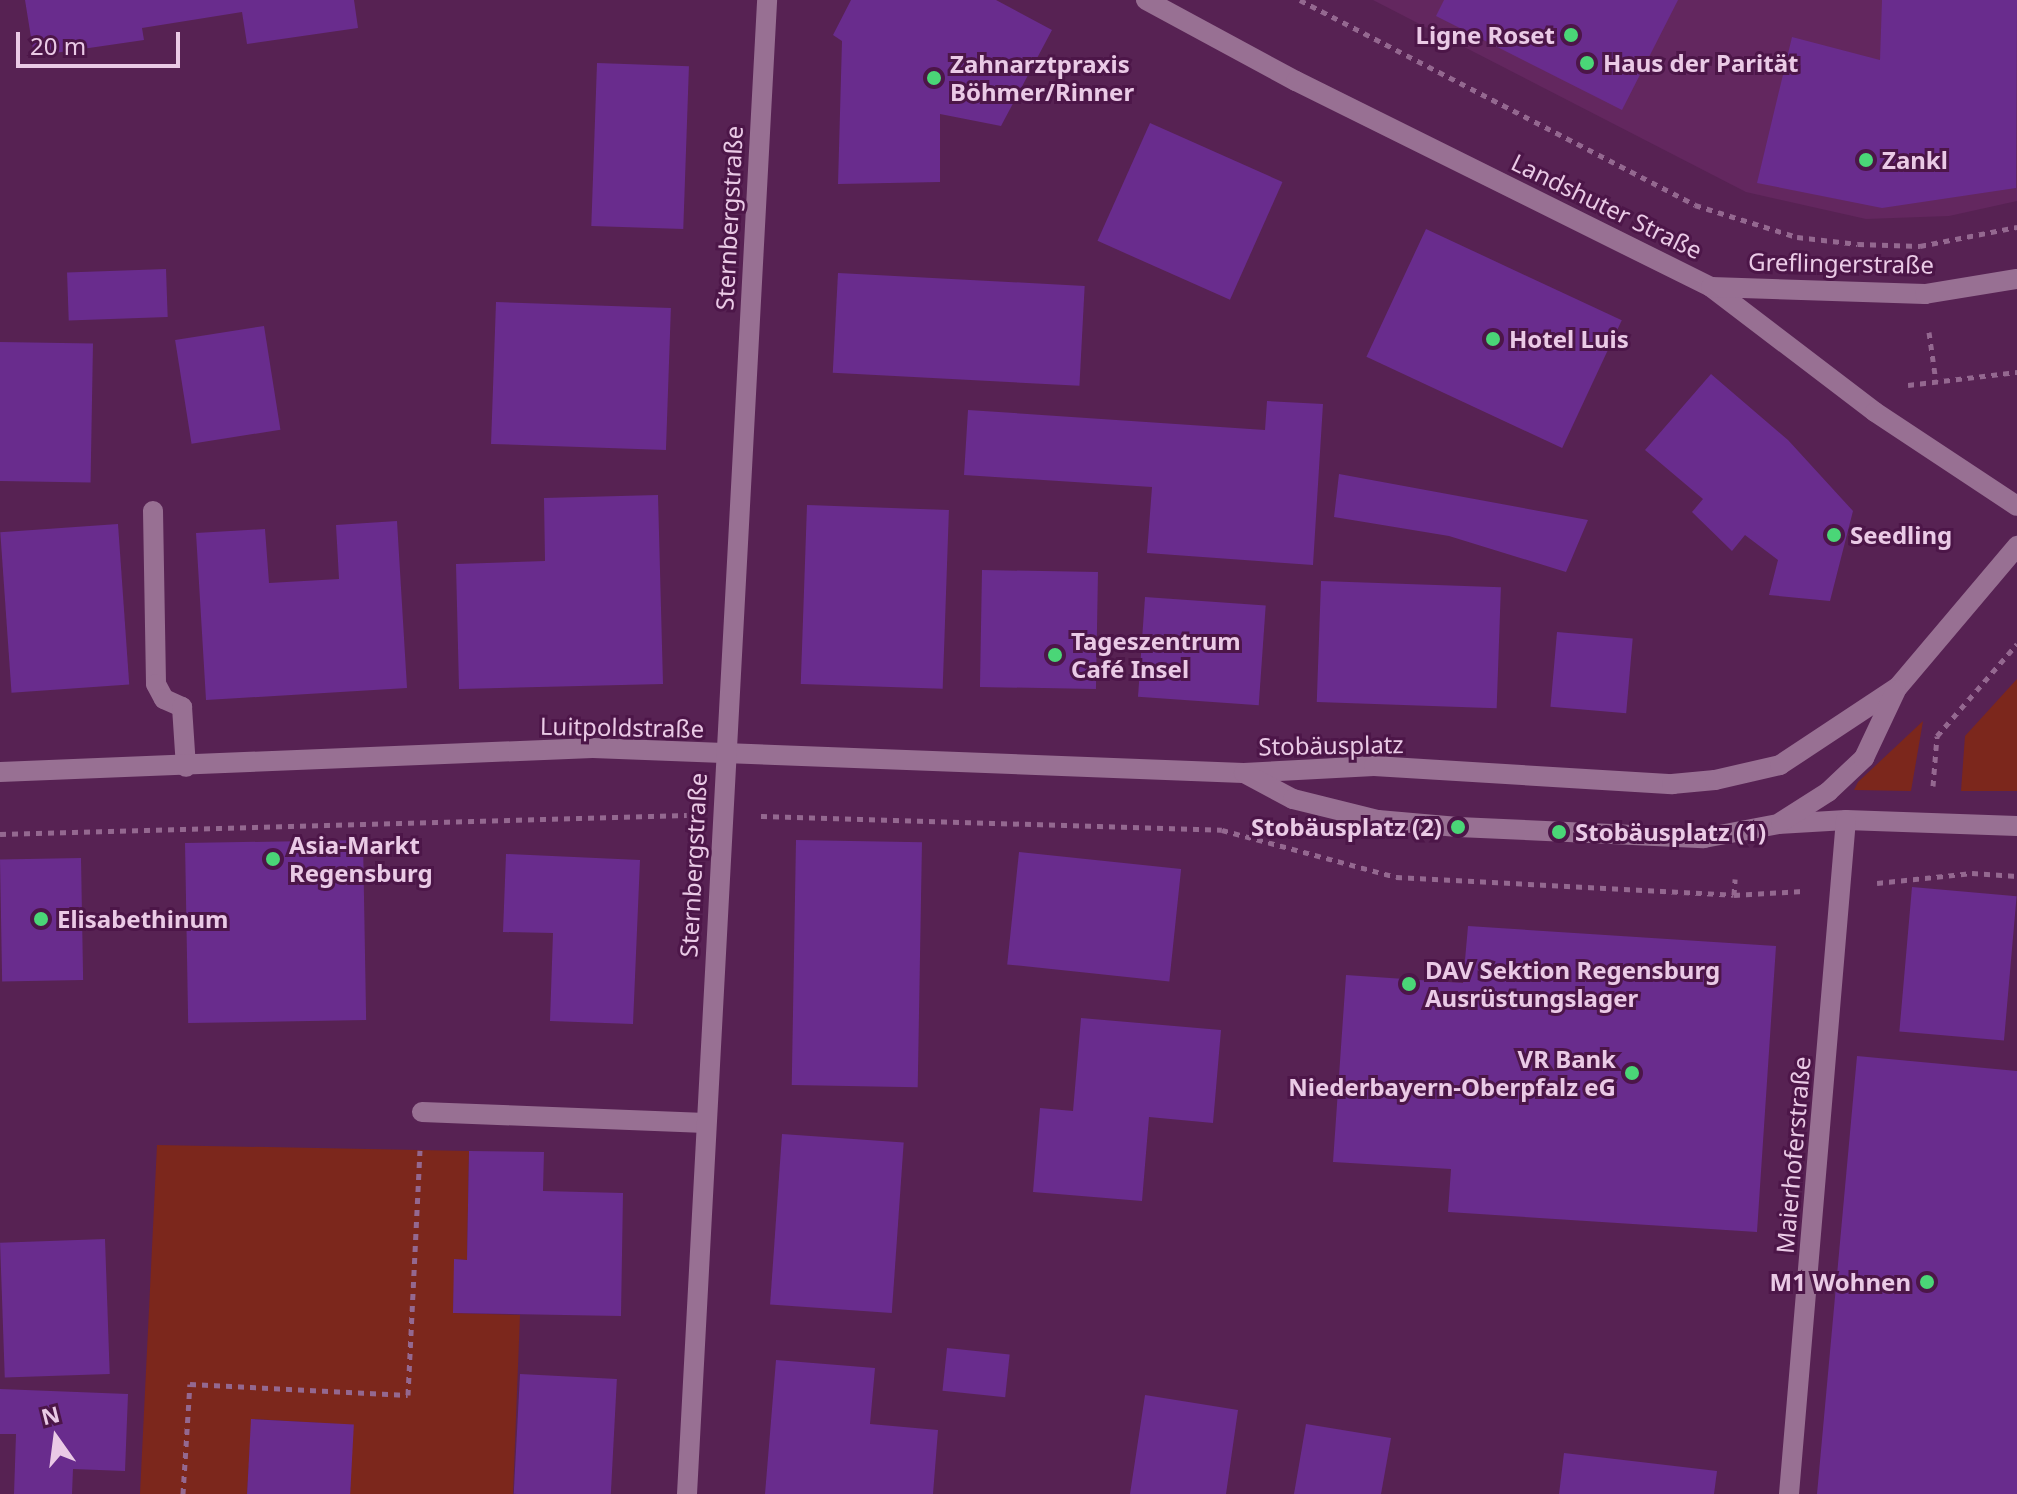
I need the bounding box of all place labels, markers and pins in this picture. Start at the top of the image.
place label: Ligne Roset [1416,21,1555,49]
marker: Ligne Roset [1562,26,1580,44]
place label: Haus der Parität [1603,49,1798,77]
place label: Zahnarztpraxis Böhmer/Rinner [950,50,1134,106]
marker: Haus der Parität [1578,54,1596,72]
marker: Zahnarztpraxis Böhmer/Rinner [925,69,943,87]
place label: Zankl [1882,146,1948,174]
marker: Zankl [1857,151,1875,169]
place label: Hotel Luis [1509,325,1629,353]
marker: Hotel Luis [1484,330,1502,348]
place label: Seedling [1850,521,1952,549]
marker: Seedling [1825,526,1843,544]
place label: Tageszentrum Café Insel [1071,627,1241,683]
marker: Tageszentrum Café Insel [1046,646,1064,664]
place label: Stobäusplatz (2) [1251,813,1442,841]
marker: Stobäusplatz (2) [1449,818,1467,836]
place label: Stobäusplatz (1) [1575,818,1766,846]
marker: Stobäusplatz (1) [1550,823,1568,841]
place label: Asia-Markt Regensburg [289,831,433,887]
marker: Asia-Markt Regensburg [264,850,282,868]
place label: Elisabethinum [57,905,228,933]
marker: Elisabethinum [32,910,50,928]
place label: DAV Sektion Regensburg Ausrüstungslager [1425,956,1720,1012]
marker: DAV Sektion Regensburg Ausrüstungslager [1400,975,1418,993]
place label: VR Bank Niederbayern-Oberpfalz eG [1288,1045,1616,1101]
marker: VR Bank Niederbayern-Oberpfalz eG [1623,1064,1641,1082]
place label: M1 Wohnen [1770,1268,1911,1296]
marker: M1 Wohnen [1918,1273,1936,1291]

